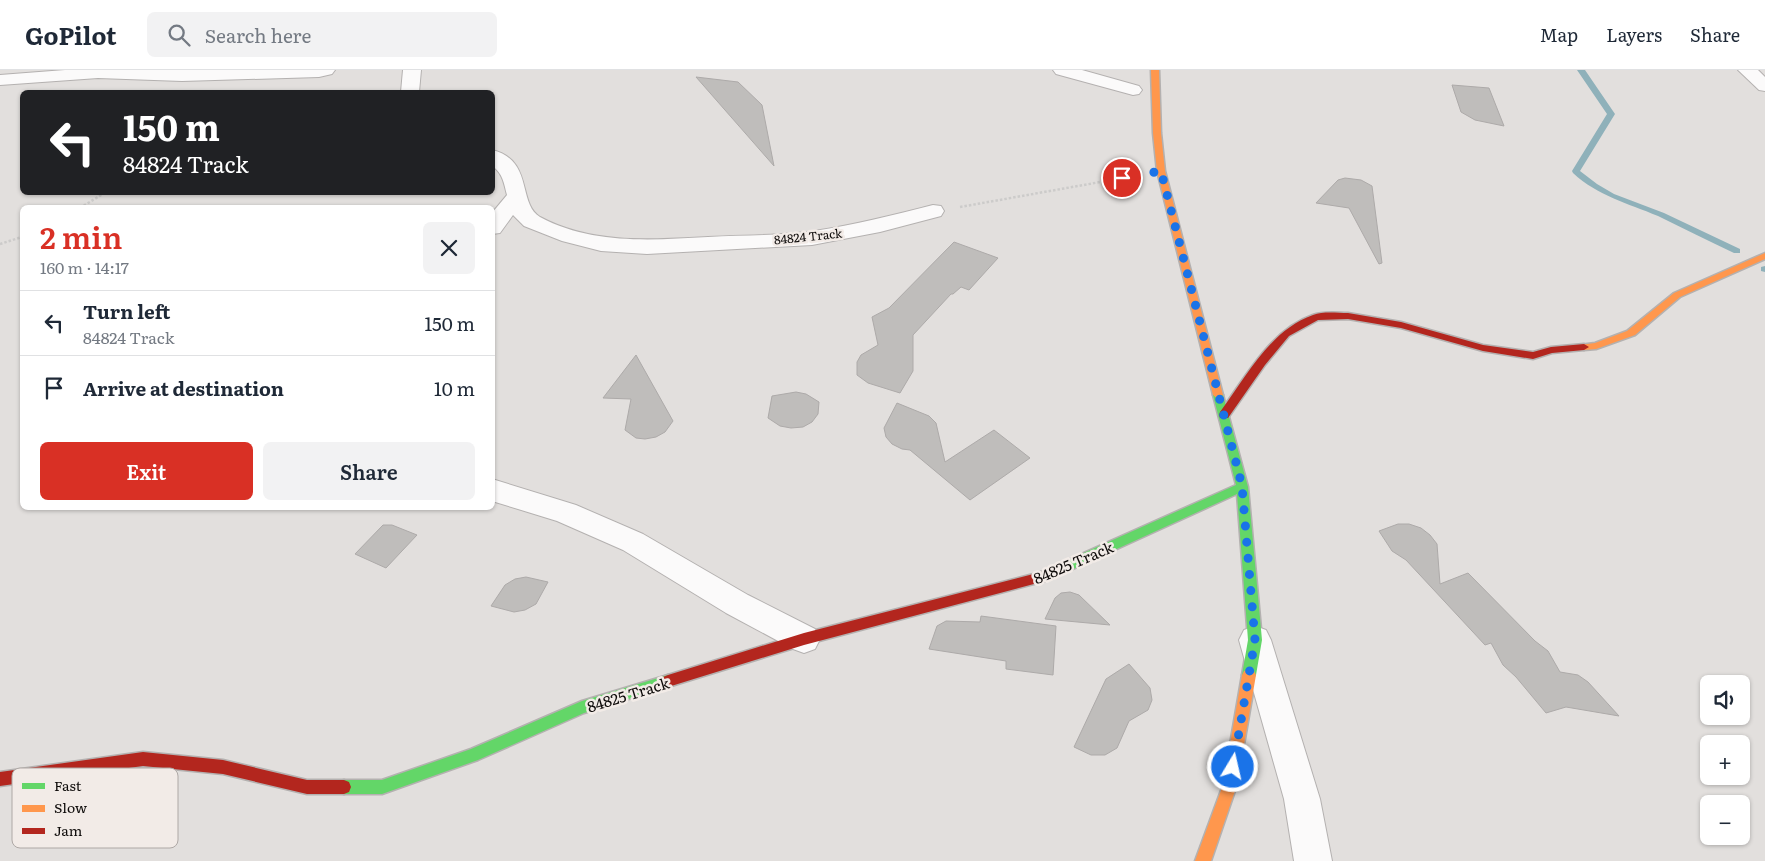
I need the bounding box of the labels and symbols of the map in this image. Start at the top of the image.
pin [1101,157,1143,199]
street label: 84824 Track [773,223,844,249]
street label: 84825 Track [1029,534,1117,589]
street label: 84825 Track [584,670,673,717]
position arrow [1206,740,1258,792]
legend [12,768,178,848]
text: Fast [54,775,82,795]
text: Slow [54,797,87,817]
text: Jam [54,820,83,840]

